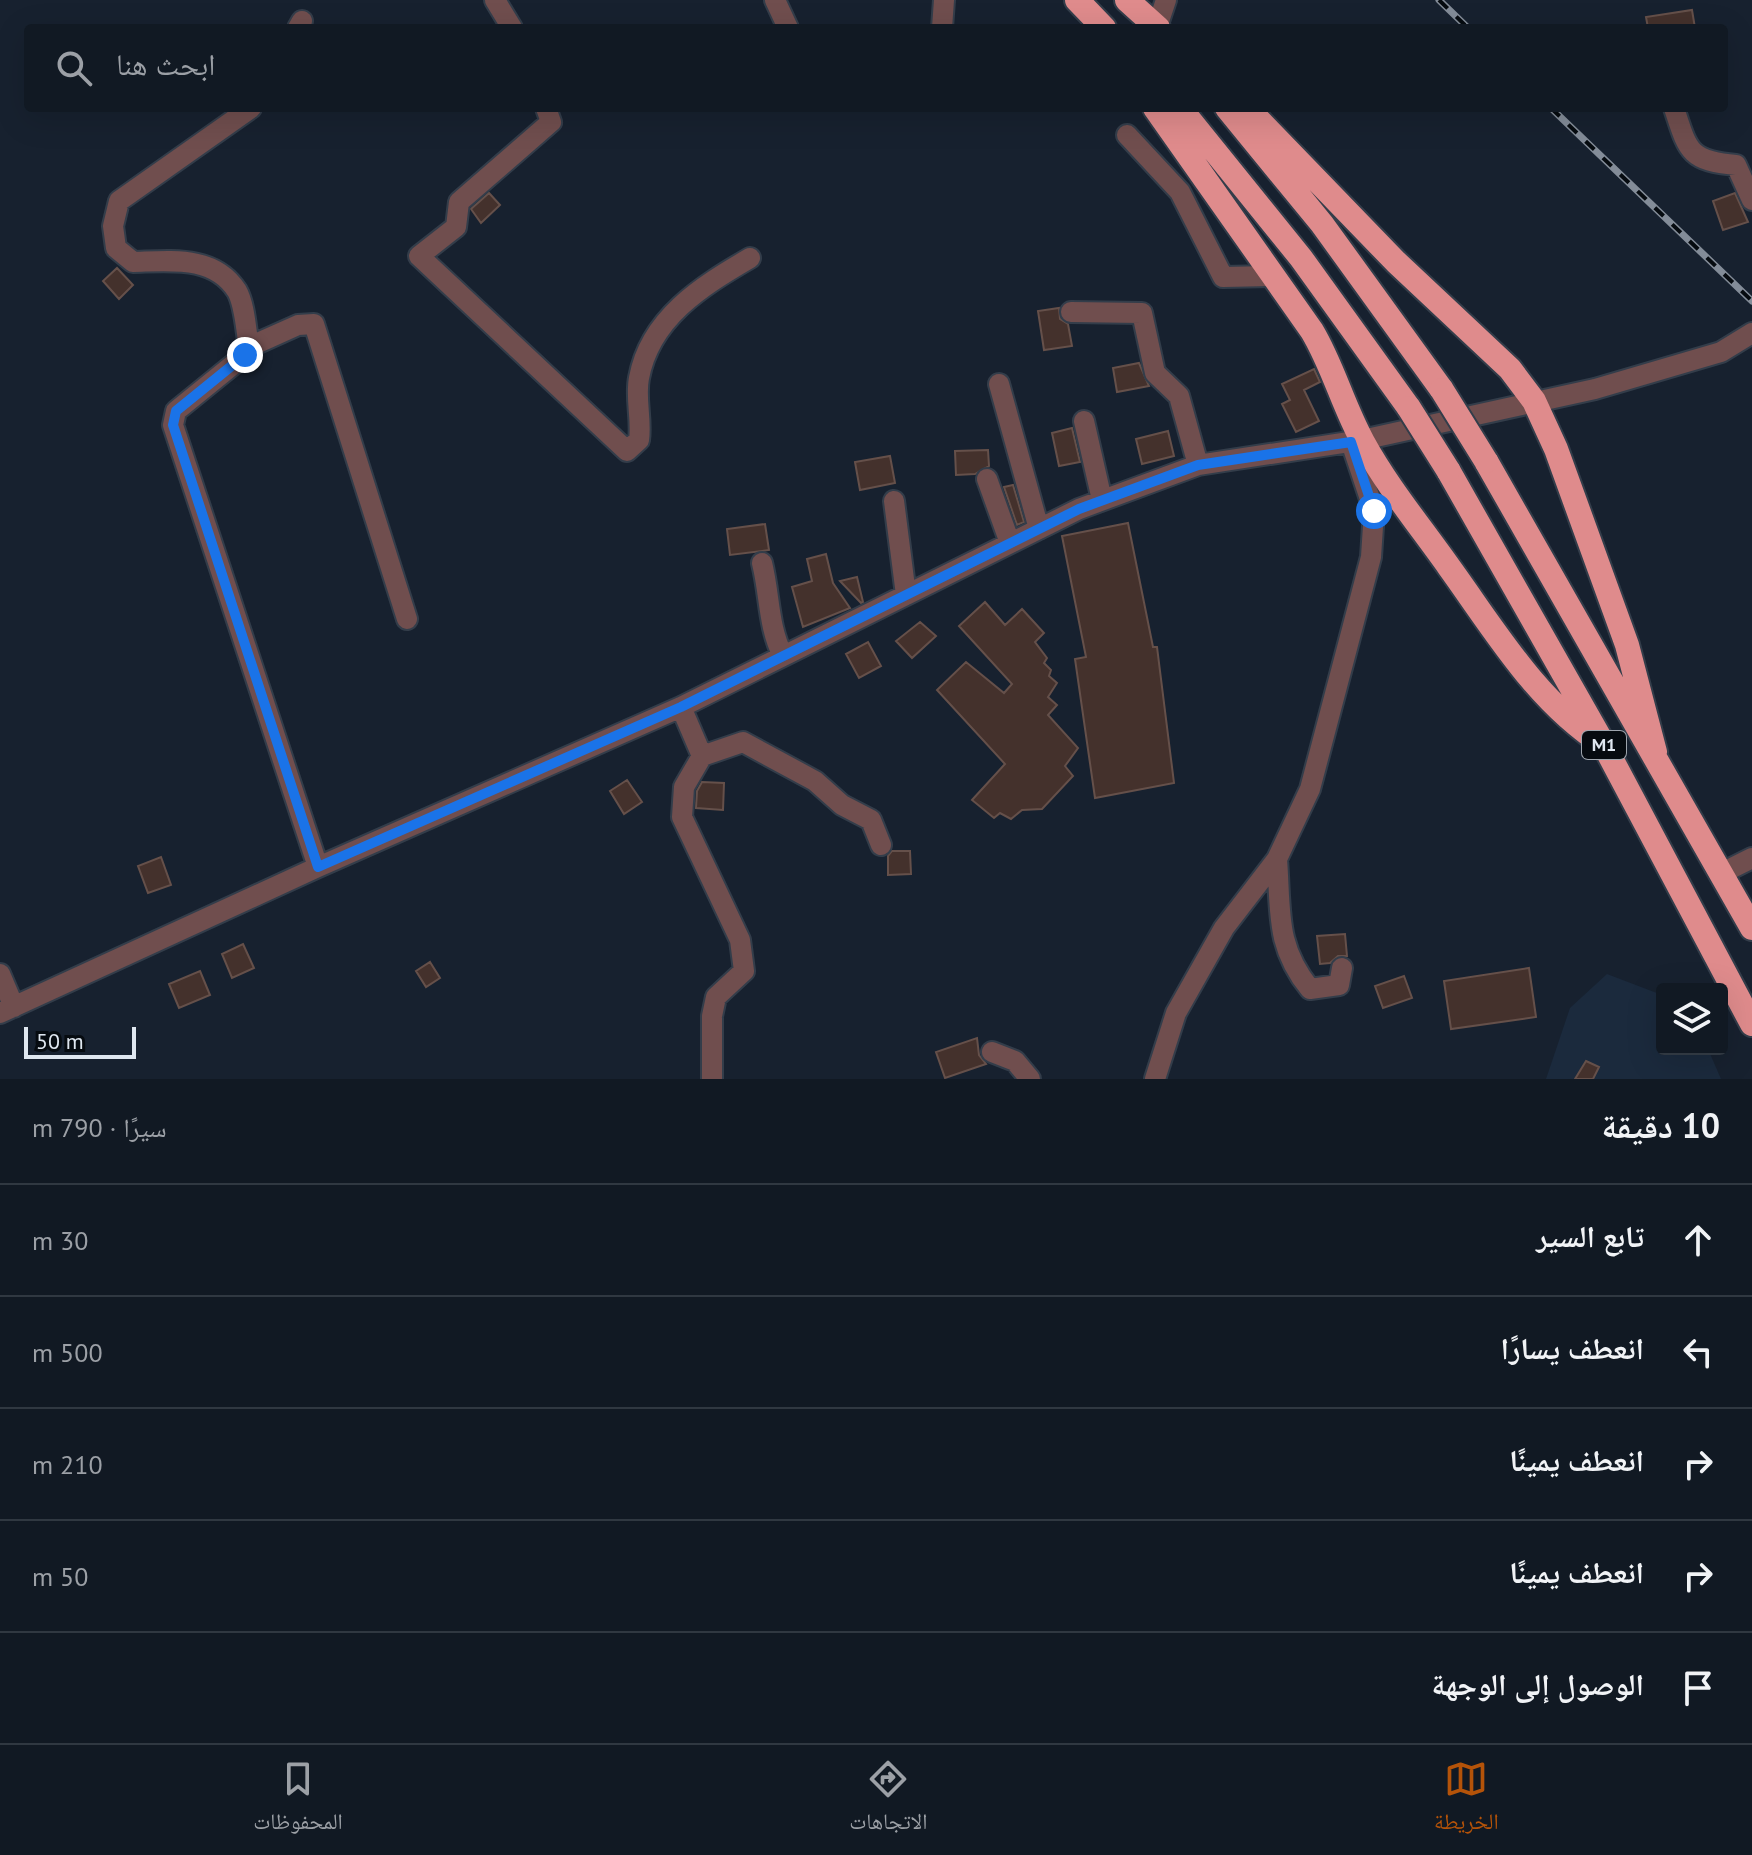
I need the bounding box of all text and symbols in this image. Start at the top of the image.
search box [24,24,1728,112]
text: ابحث هنا [116,44,215,83]
icon: search [52,46,96,90]
route end [227,337,263,373]
route start [1356,493,1392,529]
road number: M1 [1582,731,1626,759]
map controls [1656,983,1728,1055]
button: layers [1656,983,1728,1055]
scale bar [24,1023,136,1059]
text: 50 m [36,1027,84,1055]
text: 10 دقيقة [1601,1103,1720,1147]
text: سيرًا · 790 m [32,1111,167,1144]
text: تابع السير [1536,1216,1644,1255]
icon: ahead [1676,1218,1720,1262]
text: 30 m [32,1224,88,1257]
text: انعطف يسارًا [1500,1328,1644,1367]
icon: left [1676,1330,1720,1374]
text: 500 m [32,1336,103,1369]
text: انعطف يمينًا [1509,1440,1644,1479]
icon: right [1676,1442,1720,1486]
text: 210 m [32,1448,103,1481]
text: انعطف يمينًا [1509,1552,1644,1591]
icon: right [1676,1554,1720,1598]
text: 50 m [32,1560,88,1593]
text: الوصول إلى الوجهة [1432,1664,1644,1703]
icon: arrive [1676,1666,1720,1710]
tab: المحفوظات [253,1757,343,1843]
tab: الاتجاهات [849,1757,927,1843]
tab: الخريطة [1434,1757,1499,1843]

